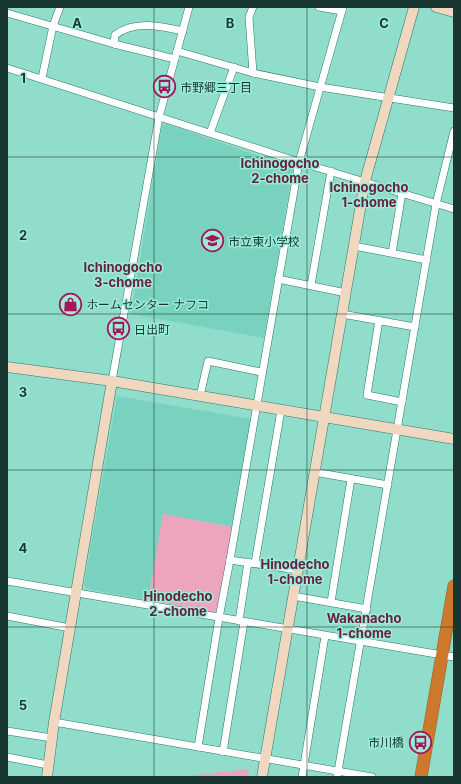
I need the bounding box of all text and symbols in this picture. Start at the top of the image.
text: A [72,15,82,31]
text: B [226,15,235,31]
text: C [379,15,389,31]
text: 1 [20,70,26,86]
bus stop icon: 市野郷三丁目 [151,74,177,100]
place label: 市野郷三丁目 [180,80,252,95]
district label: Ichinogocho 2-chome [241,155,319,186]
district label: Ichinogocho 1-chome [330,179,408,210]
text: 2 [19,227,27,243]
school or university icon: 市立東小学校 [199,228,225,254]
place label: 市立東小学校 [228,234,300,249]
district label: Ichinogocho 3-chome [84,259,162,290]
shop icon: ホームセンター ナフコ [58,291,84,317]
place label: ホームセンター ナフコ [86,297,209,312]
bus stop icon: 日出町 [106,316,132,342]
place label: 日出町 [134,322,170,337]
text: 3 [19,384,27,400]
text: 4 [19,540,28,556]
district label: Hinodecho 1-chome [261,556,329,587]
district label: Hinodecho 2-chome [144,588,212,619]
district label: Wakanacho 1-chome [327,610,401,641]
text: 5 [19,697,27,713]
bus stop icon: 市川橋 [407,729,433,755]
place label: 市川橋 [368,735,404,750]

